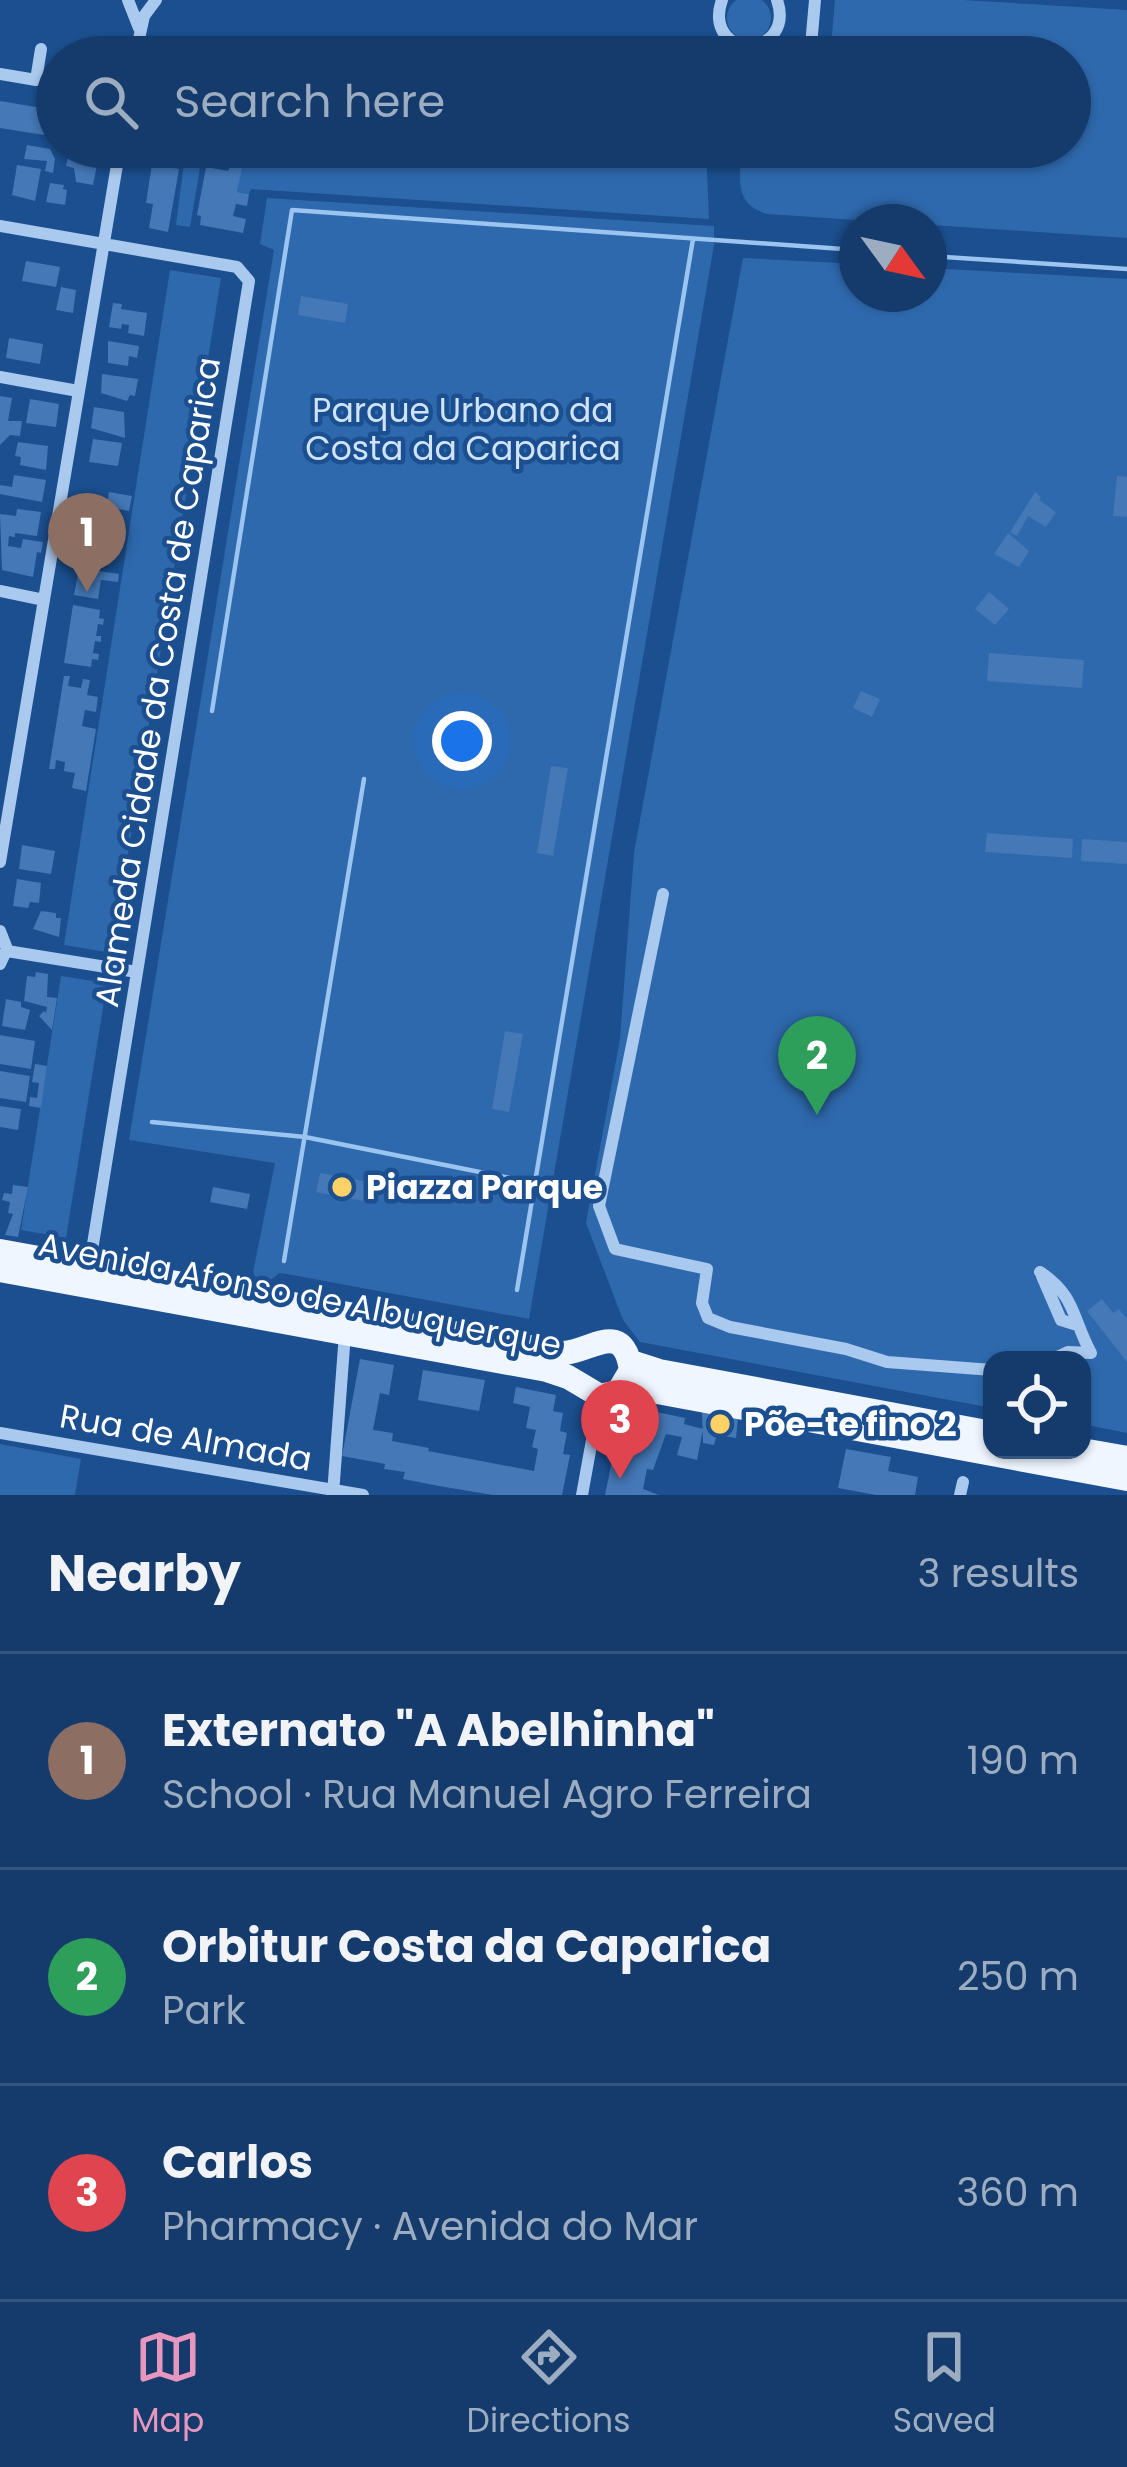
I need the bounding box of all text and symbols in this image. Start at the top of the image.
search box [36,36,1091,168]
icon: search [78,69,144,135]
text: Search here [174,70,445,133]
north arrow [839,204,947,312]
street label: Alameda Cidade da Costa de Caparica [83,354,232,1010]
park label: Parque Urbano da Costa da Caparica [305,387,621,472]
pin: 1 [48,493,126,592]
your location [432,711,492,771]
pin: 2 [778,1016,856,1115]
place label: Piazza Parque [366,1164,603,1211]
marker: Piazza Parque [329,1174,355,1200]
street label: Avenida Afonso de Albuquerque [34,1221,565,1368]
map controls [983,1351,1091,1459]
button: locate [983,1351,1091,1459]
pin: 3 [581,1380,659,1479]
street label: Rua de Almada [56,1392,316,1483]
place label: Põe-te fino 2 [744,1401,957,1448]
marker: Põe-te fino 2 [707,1411,733,1437]
text: Nearby [48,1537,241,1609]
text: 3 results [917,1546,1079,1601]
text: Externato "A Abelhinha" [162,1699,715,1762]
text: 1 [80,1733,94,1788]
text: 190 m [967,1733,1079,1788]
text: School · Rua Manuel Agro Ferreira [162,1767,812,1822]
text: Orbitur Costa da Caparica [162,1915,771,1978]
text: 2 [76,1949,98,2004]
text: 250 m [957,1949,1079,2004]
text: Park [162,1983,246,2038]
text: Carlos [162,2131,313,2194]
text: 3 [75,2165,99,2220]
text: 360 m [956,2165,1079,2220]
text: Pharmacy · Avenida do Mar [162,2199,698,2254]
tab: Map [131,2324,204,2446]
tab: Directions [467,2324,630,2446]
tab: Saved [893,2324,996,2446]

